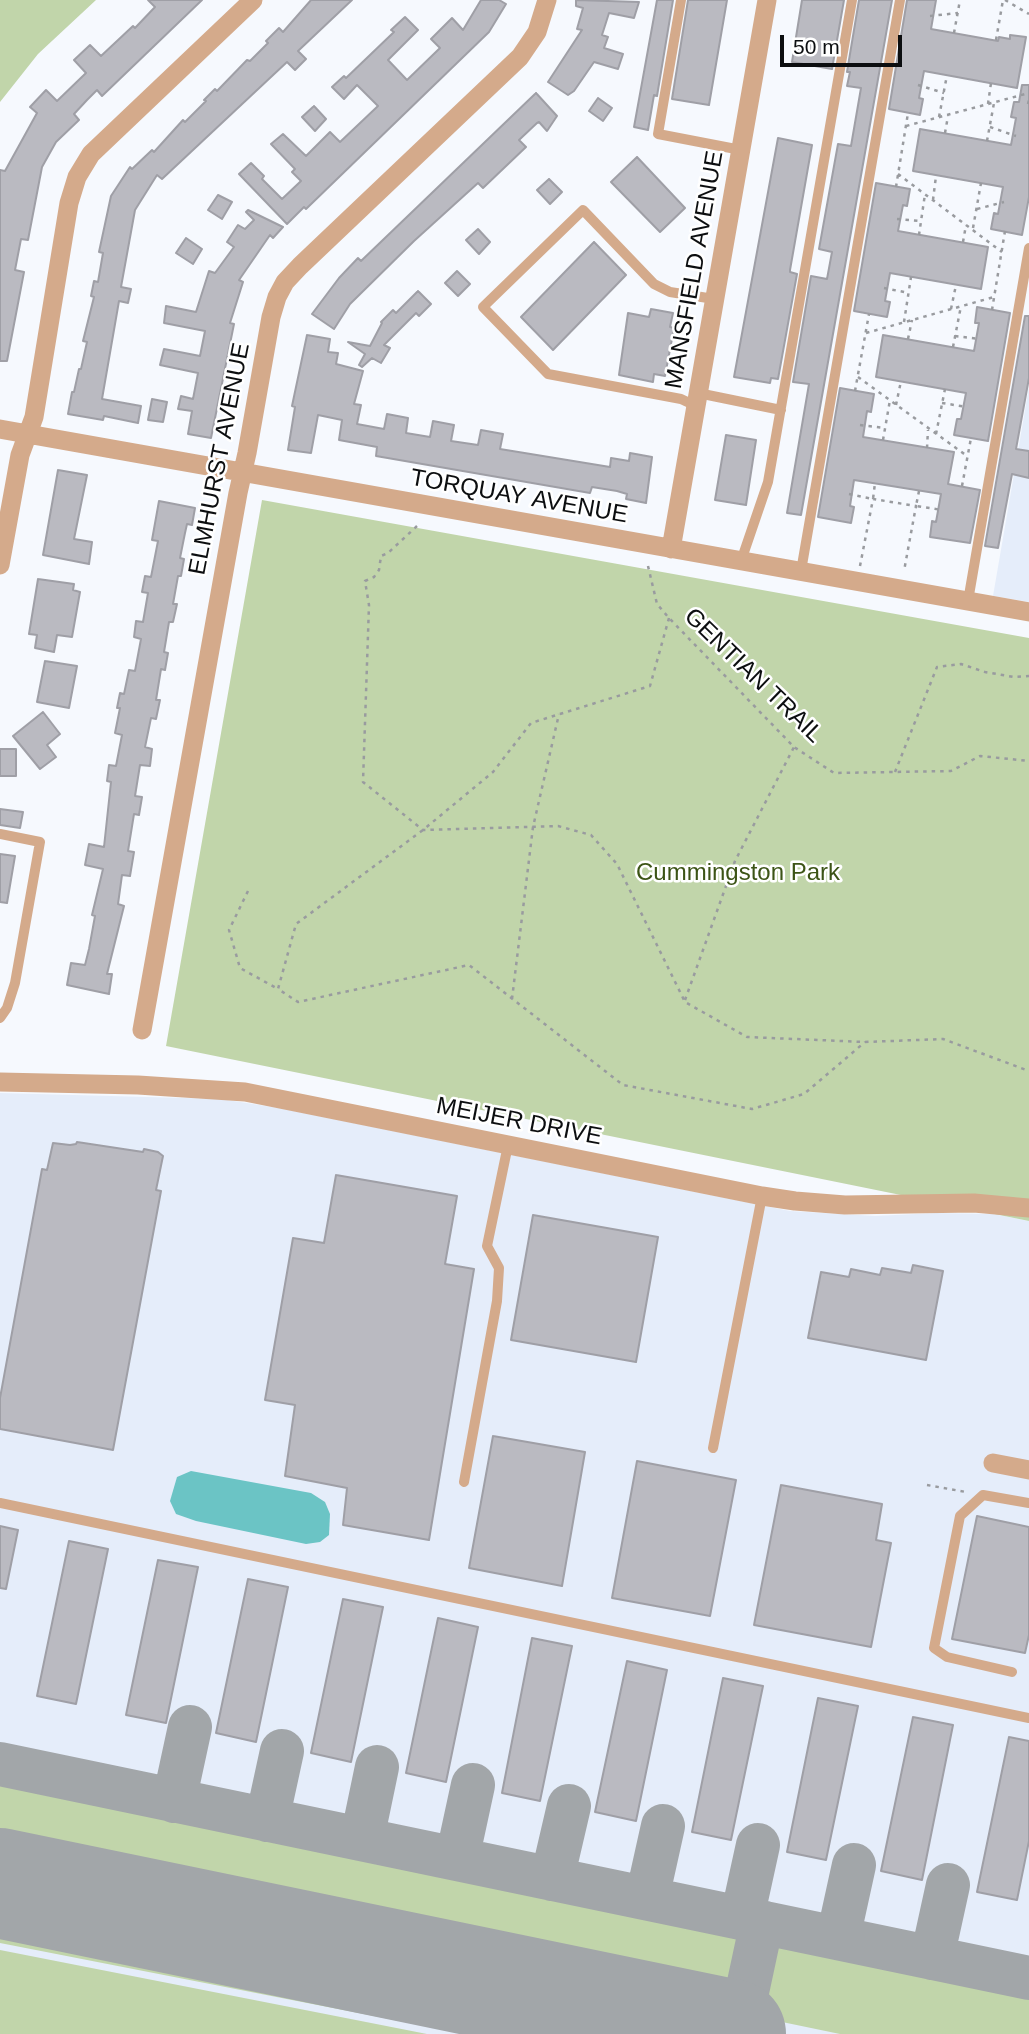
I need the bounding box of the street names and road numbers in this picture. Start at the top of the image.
street label: MANSFIELD AVENUE [660,149,730,391]
street label: ELMHURST AVENUE [183,341,257,577]
street label: TORQUAY AVENUE [408,464,630,530]
street label: GENTIAN TRAIL [678,603,828,749]
street label: MEIJER DRIVE [434,1092,604,1152]

